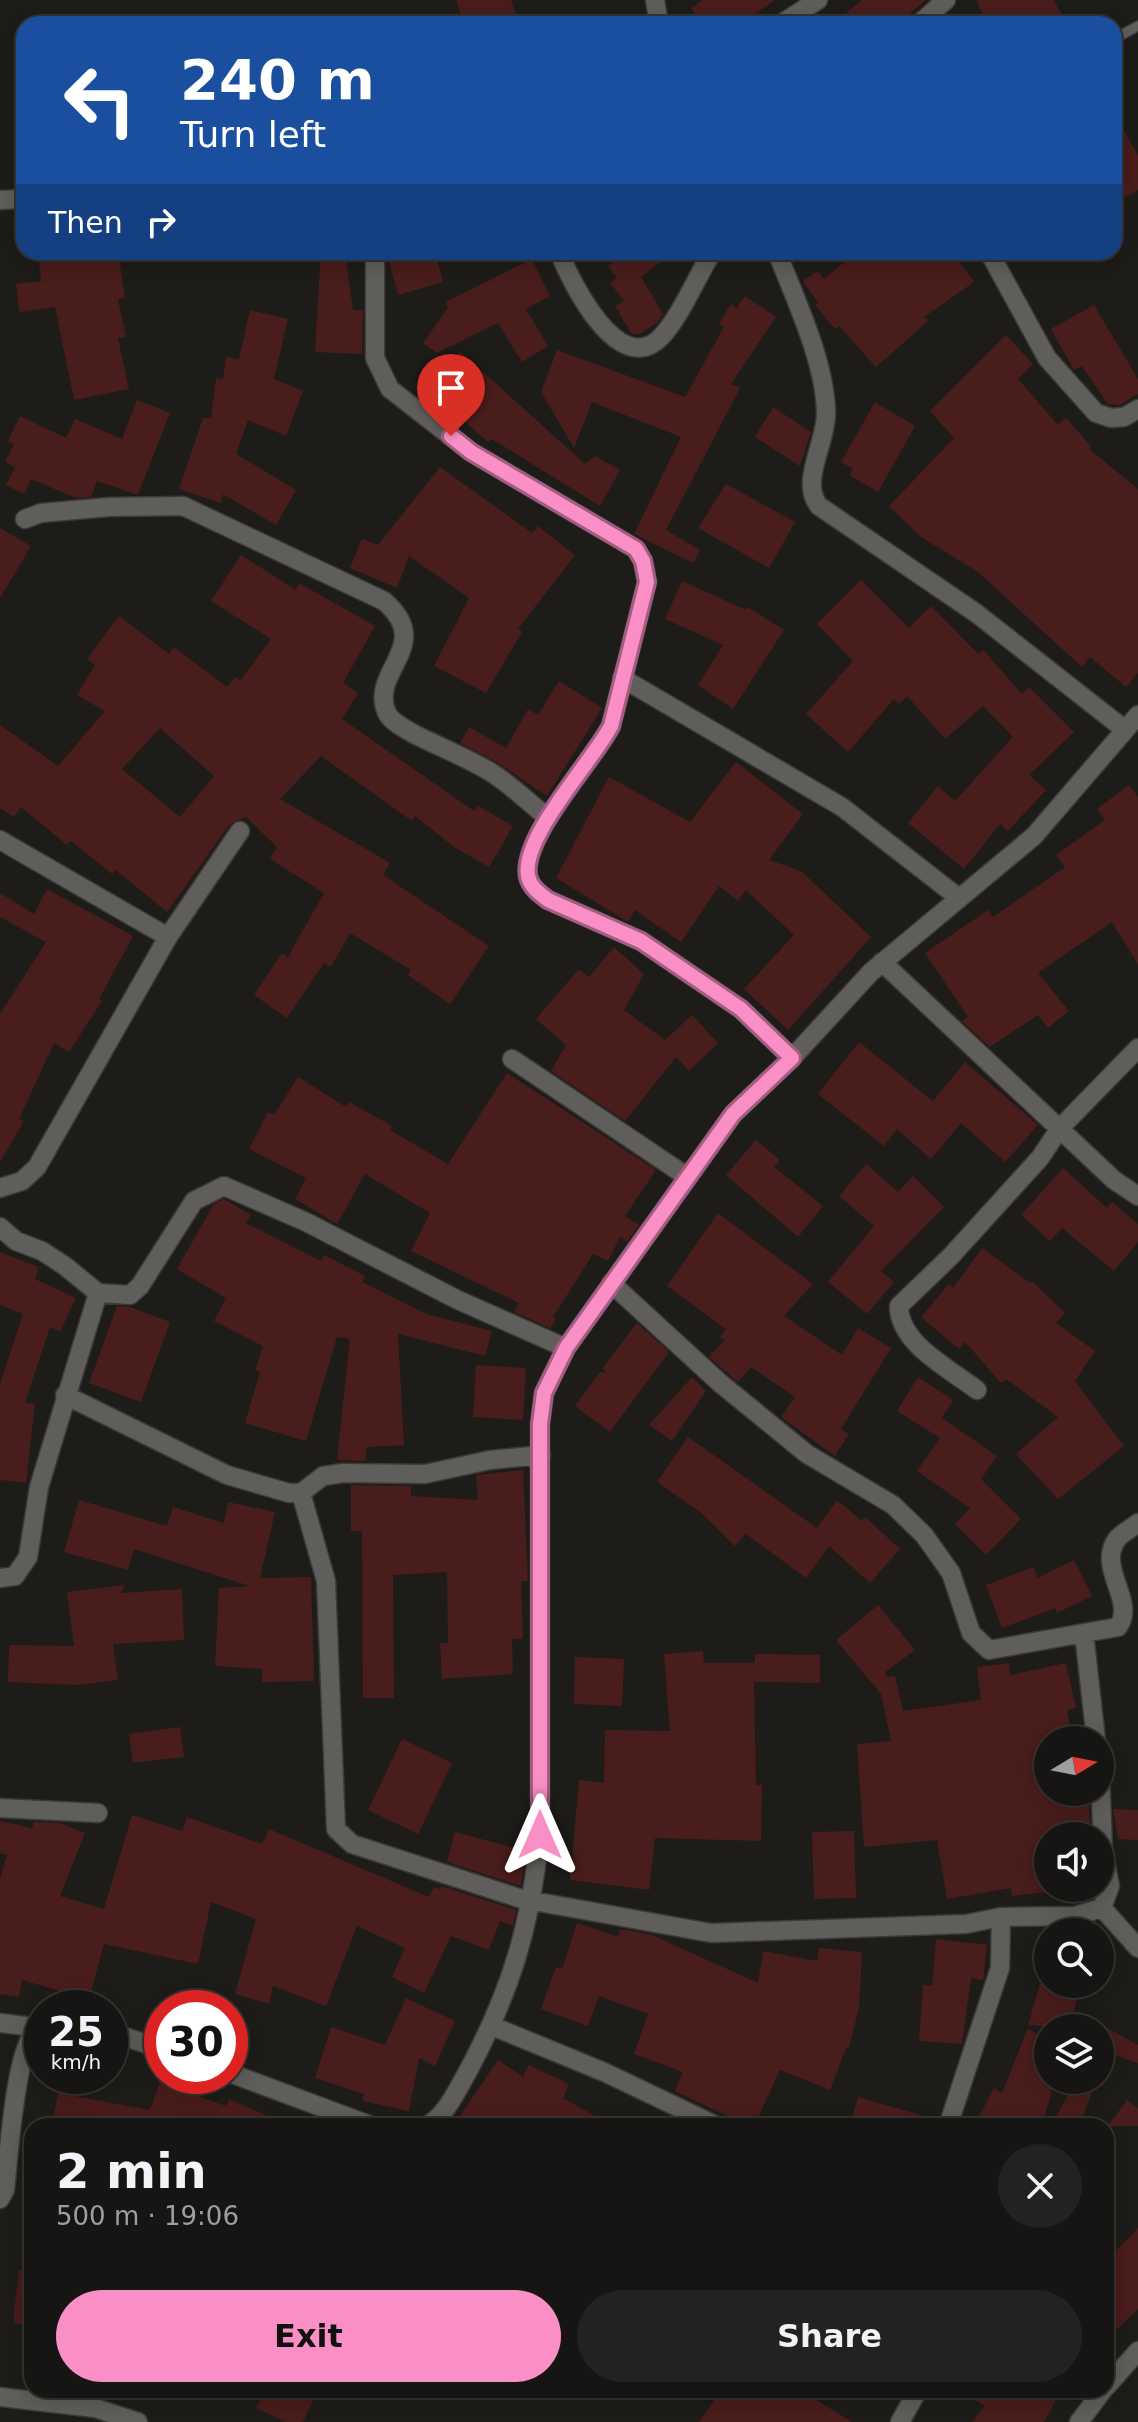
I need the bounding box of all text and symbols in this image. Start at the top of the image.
text: 240 m [180,47,375,112]
icon: left [48,48,152,152]
text: Turn left [180,114,326,155]
icon: right [139,200,183,244]
text: Then [48,205,123,240]
pin [417,354,485,436]
icon: arrive [429,366,473,410]
north arrow [1034,1726,1114,1806]
map controls [1034,1726,1114,2094]
position arrow [498,1793,582,1877]
button: sound [1034,1822,1114,1902]
button: search [1034,1918,1114,1998]
speed limit sign: 30 [144,1990,248,2094]
text: 25 [48,2009,104,2055]
button: layers [1034,2014,1114,2094]
text: km/h [51,2050,101,2074]
text: 2 min [56,2143,207,2199]
button: close [998,2144,1082,2228]
text: 500 m · 19:06 [56,2201,239,2231]
button: Exit [56,2290,561,2382]
button: Share [577,2290,1082,2382]

